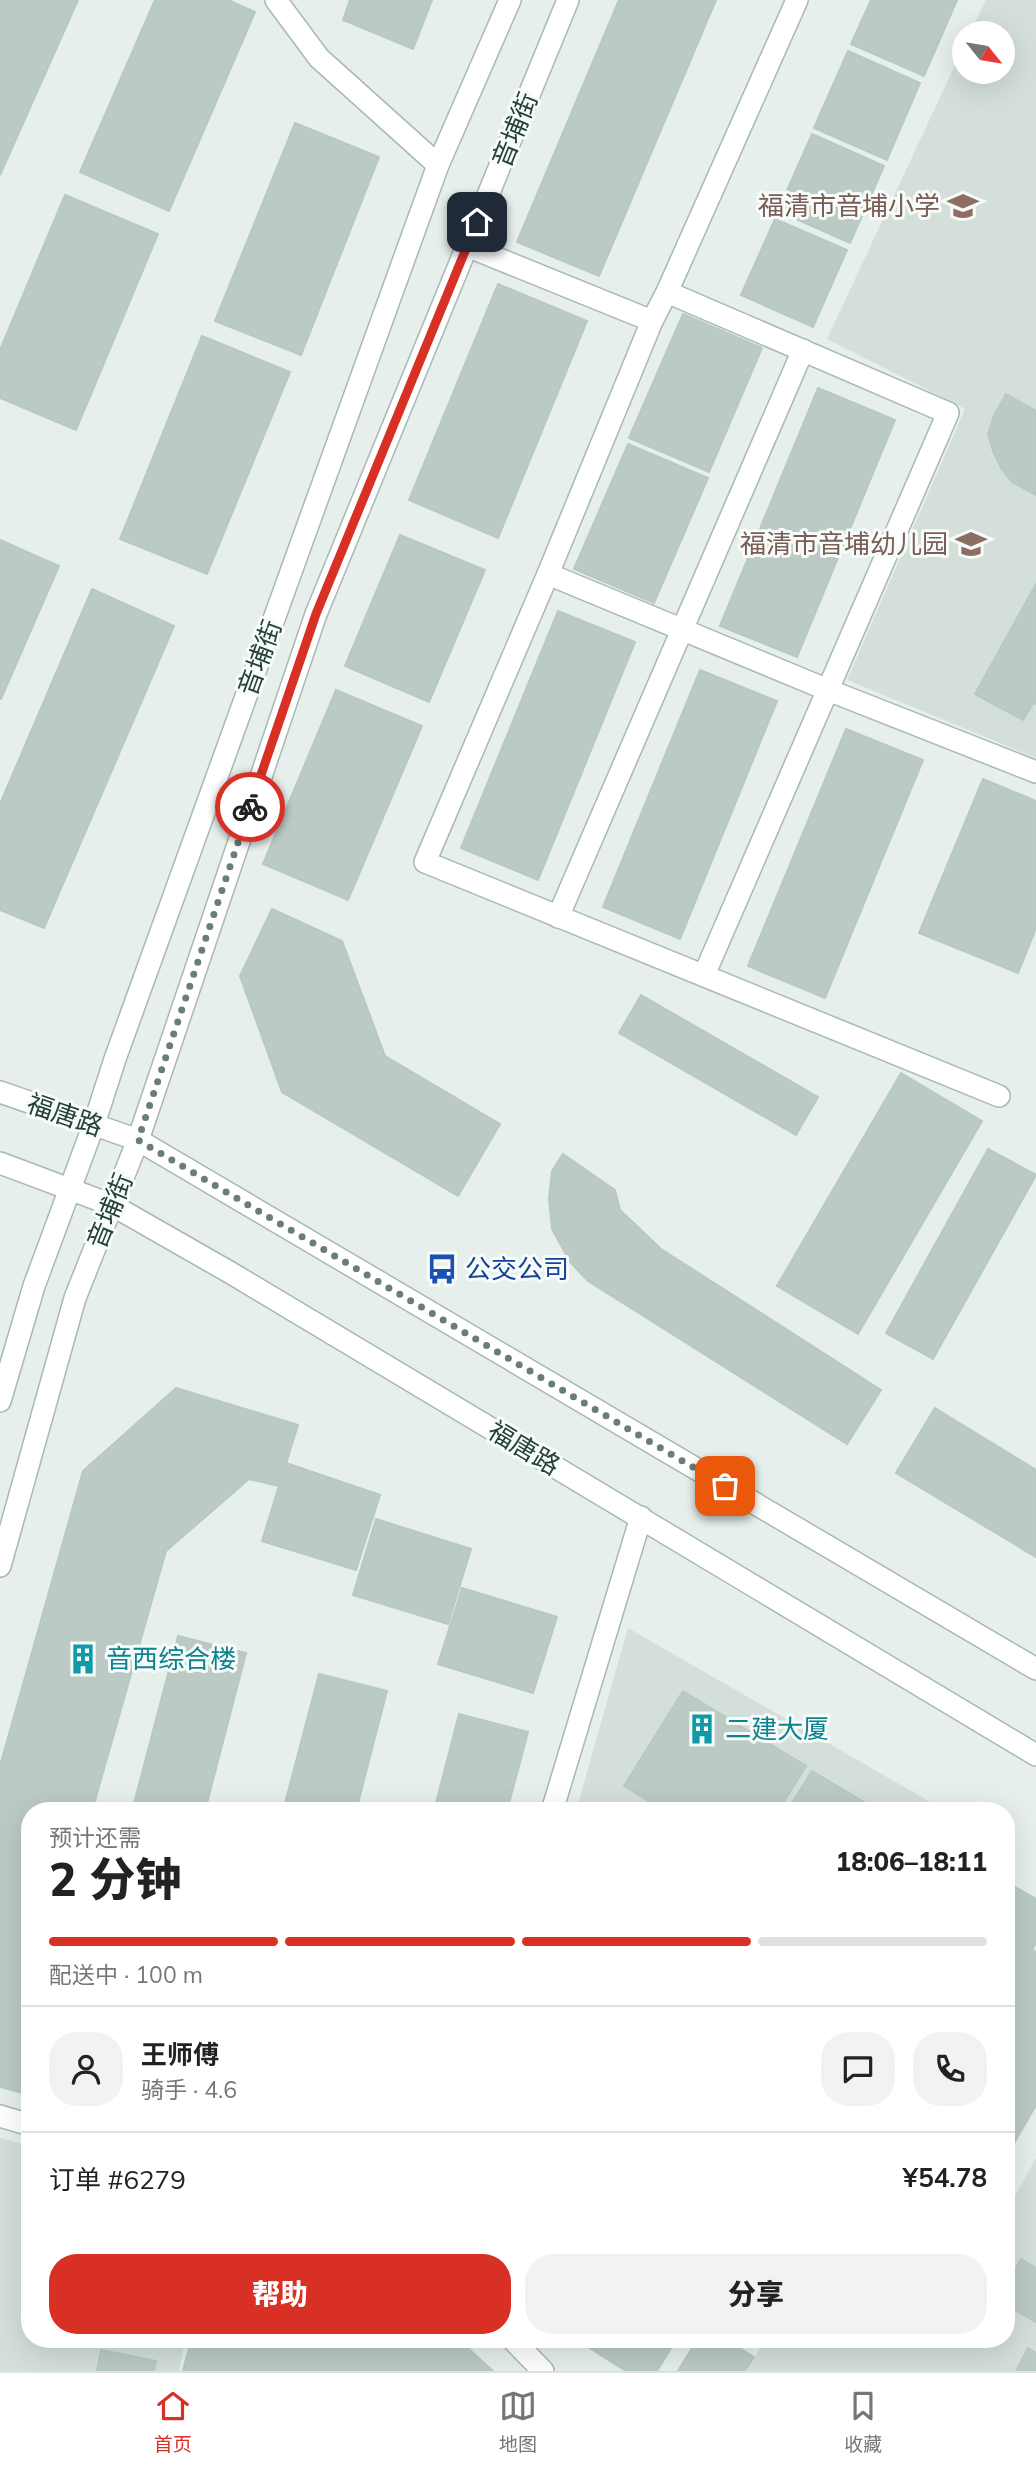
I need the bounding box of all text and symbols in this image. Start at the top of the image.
north arrow [952,21,1015,84]
map controls [952,21,1015,84]
street label: 音埔街 [485,87,544,172]
place label: 福清市音埔小学 [758,189,940,222]
school or university icon: 福清市音埔小学 [946,189,980,223]
pin [447,192,507,252]
icon: home [458,203,496,241]
place label: 福清市音埔幼儿园 [740,527,948,560]
school or university icon: 福清市音埔幼儿园 [954,527,988,561]
street label: 音埔街 [231,616,288,700]
courier [215,772,285,842]
icon: bike [231,788,269,826]
street label: 福唐路 [23,1086,107,1143]
street label: 音埔街 [80,1168,139,1253]
bus stop icon: 公交公司 [425,1252,459,1286]
place label: 公交公司 [465,1252,569,1285]
street label: 福唐路 [482,1413,566,1482]
pin [695,1456,755,1516]
icon: bag [706,1467,744,1505]
building icon: 音西综合楼 [66,1642,100,1676]
place label: 音西综合楼 [106,1642,236,1675]
building icon: 二建大厦 [685,1712,719,1746]
place label: 二建大厦 [725,1712,829,1745]
text: 预计还需 [49,1823,141,1852]
text: 18:06–18:11 [836,1845,987,1878]
text: 2 分钟 [49,1850,182,1908]
text: 配送中 · 100 m [49,1960,203,1989]
button: person [49,2032,123,2106]
button: chat [821,2032,895,2106]
button: phone [913,2032,987,2106]
text: 王师傅 [141,2038,219,2071]
text: 骑手 · 4.6 [141,2075,237,2104]
text: ¥54.78 [903,2161,987,2194]
text: 订单 #6279 [49,2163,186,2196]
button: 帮助 [49,2254,511,2334]
button: 分享 [525,2254,987,2334]
tab: 首页 [154,2387,192,2456]
tab: 地图 [499,2387,537,2456]
tab: 收藏 [844,2387,882,2456]

